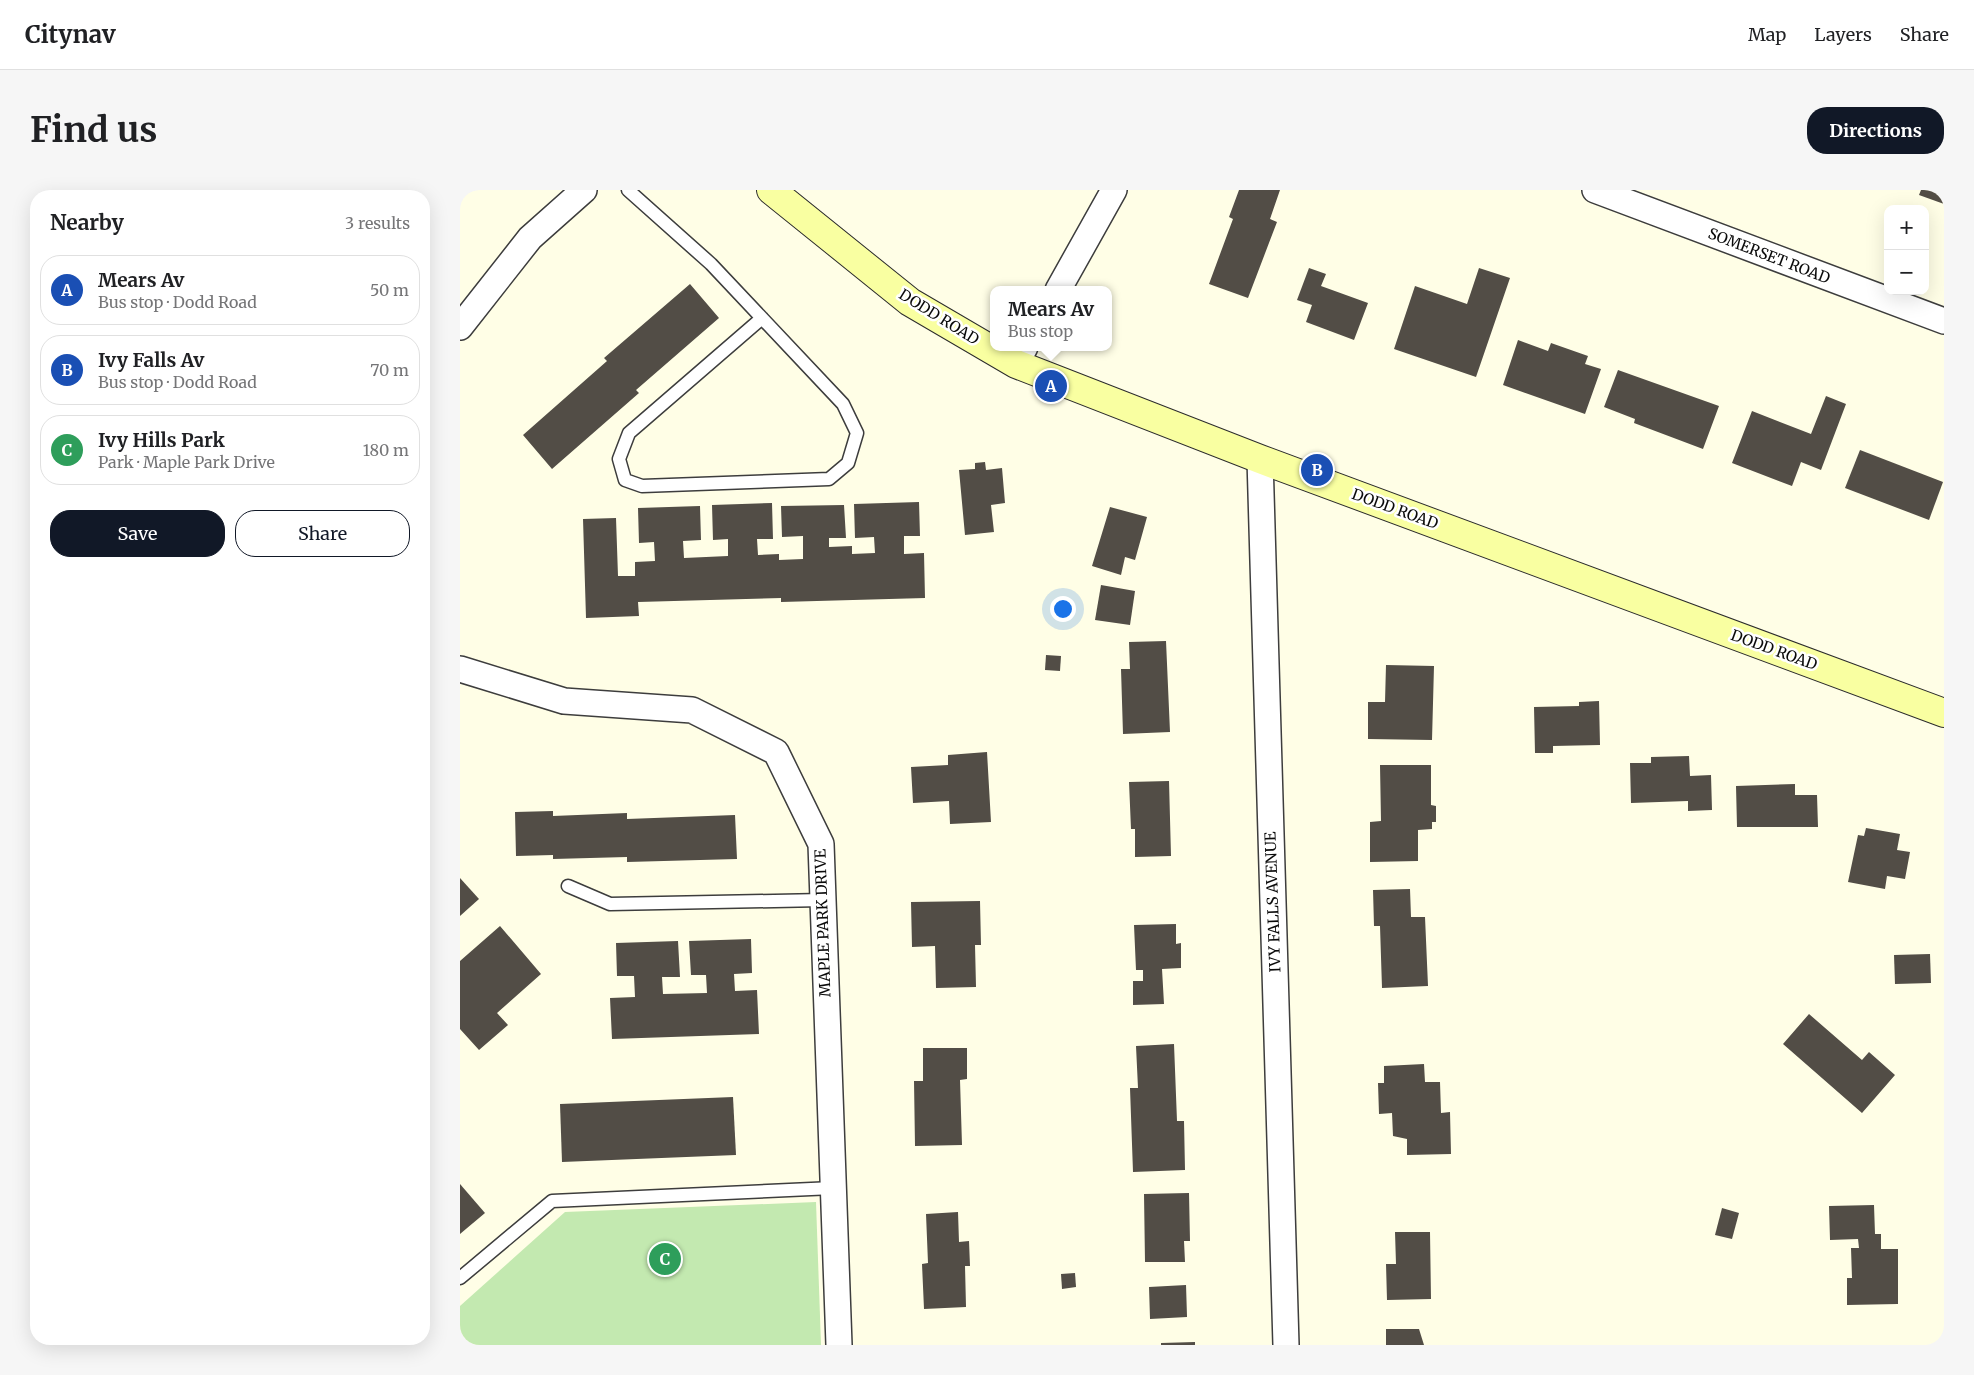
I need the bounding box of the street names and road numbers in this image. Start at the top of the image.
street label: SOMERSET ROAD [1706,224,1833,288]
street label: DODD ROAD [896,284,983,349]
street label: DODD ROAD [1349,484,1441,533]
street label: DODD ROAD [1728,625,1820,674]
street label: IVY FALLS AVENUE [1261,831,1284,973]
street label: MAPLE PARK DRIVE [810,848,835,997]

